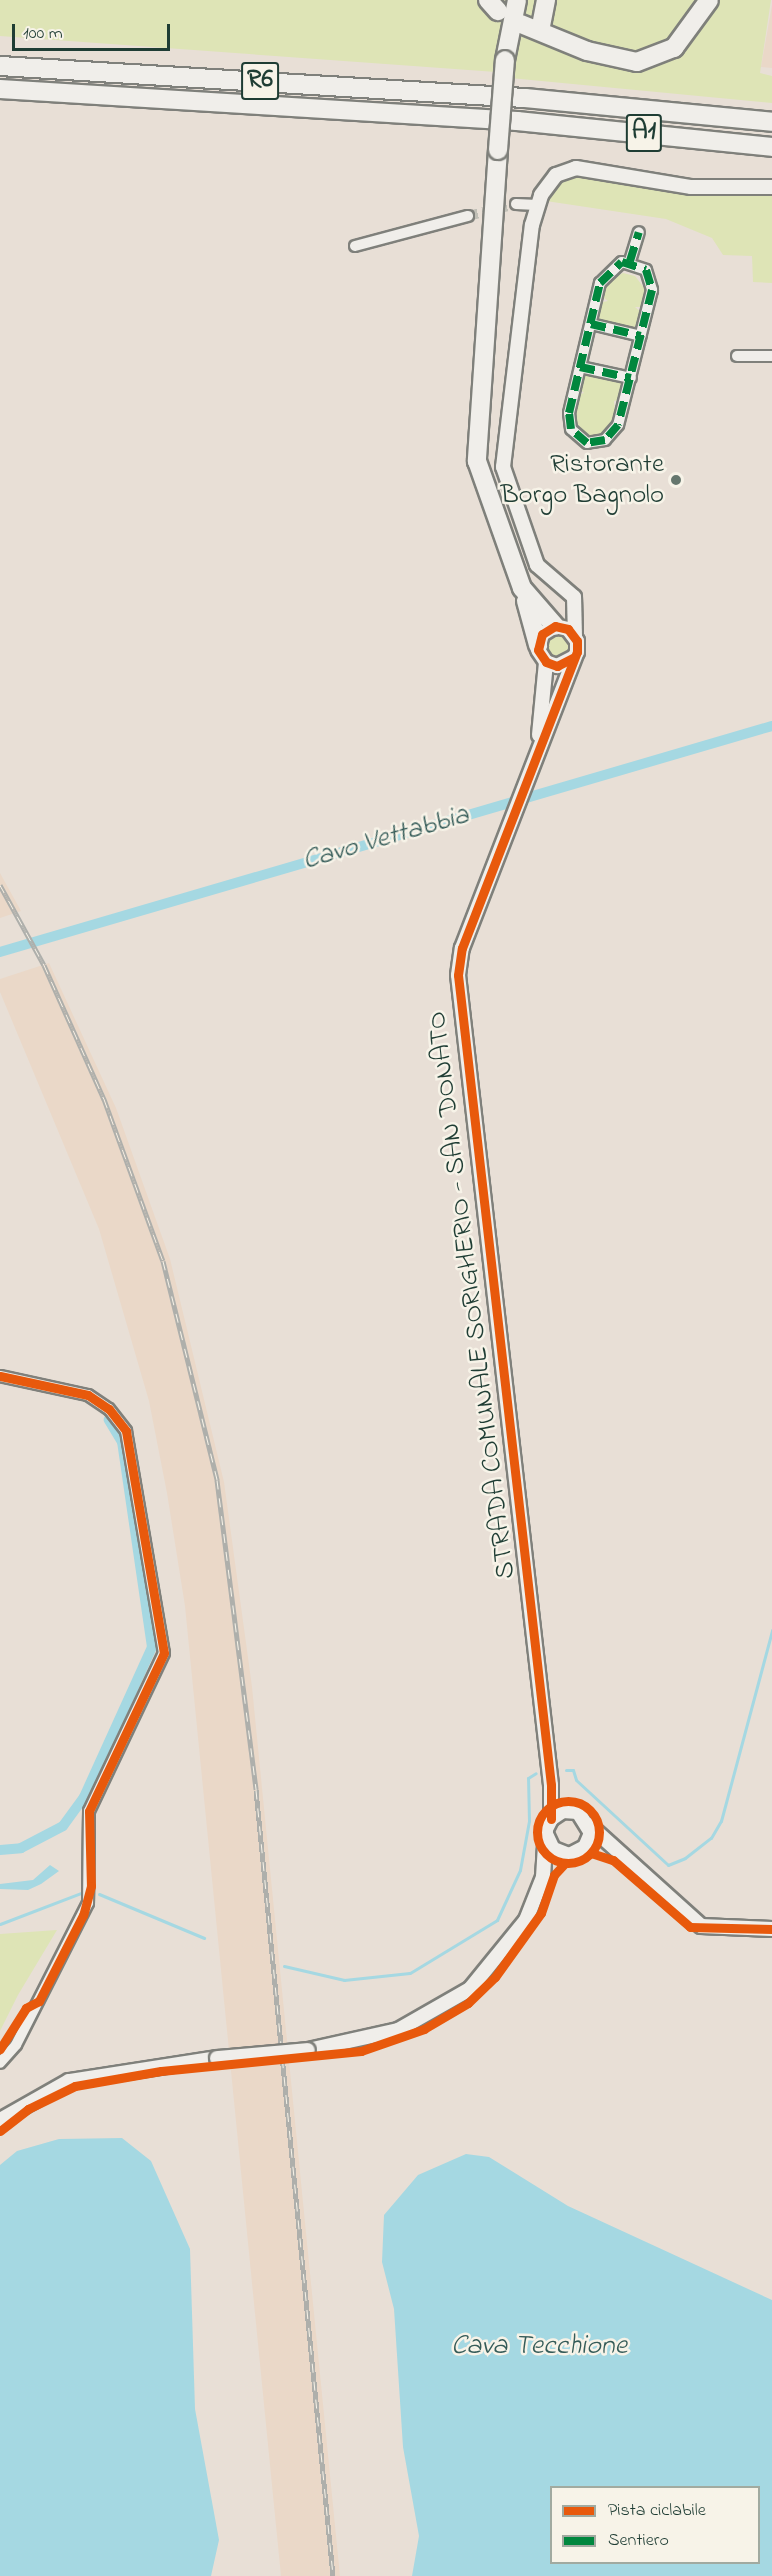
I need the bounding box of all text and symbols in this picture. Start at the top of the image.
scale bar [15,12,172,50]
text: 100 m [23,21,63,47]
road number: R6 [240,58,280,104]
road number: A1 [624,110,664,156]
place label: Ristorante Borgo Bagnolo [500,448,664,511]
marker: Ristorante Borgo Bagnolo [669,473,683,487]
water label: Cavo Vettabbia [299,799,473,879]
street label: STRADA COMUNALE SORIGHERIO - SAN DONATO [421,1009,523,1581]
water label: Cava Tecchione [451,2330,627,2364]
legend [550,2486,760,2564]
text: Pista ciclabile [608,2498,706,2524]
text: Sentiero [608,2528,669,2554]

